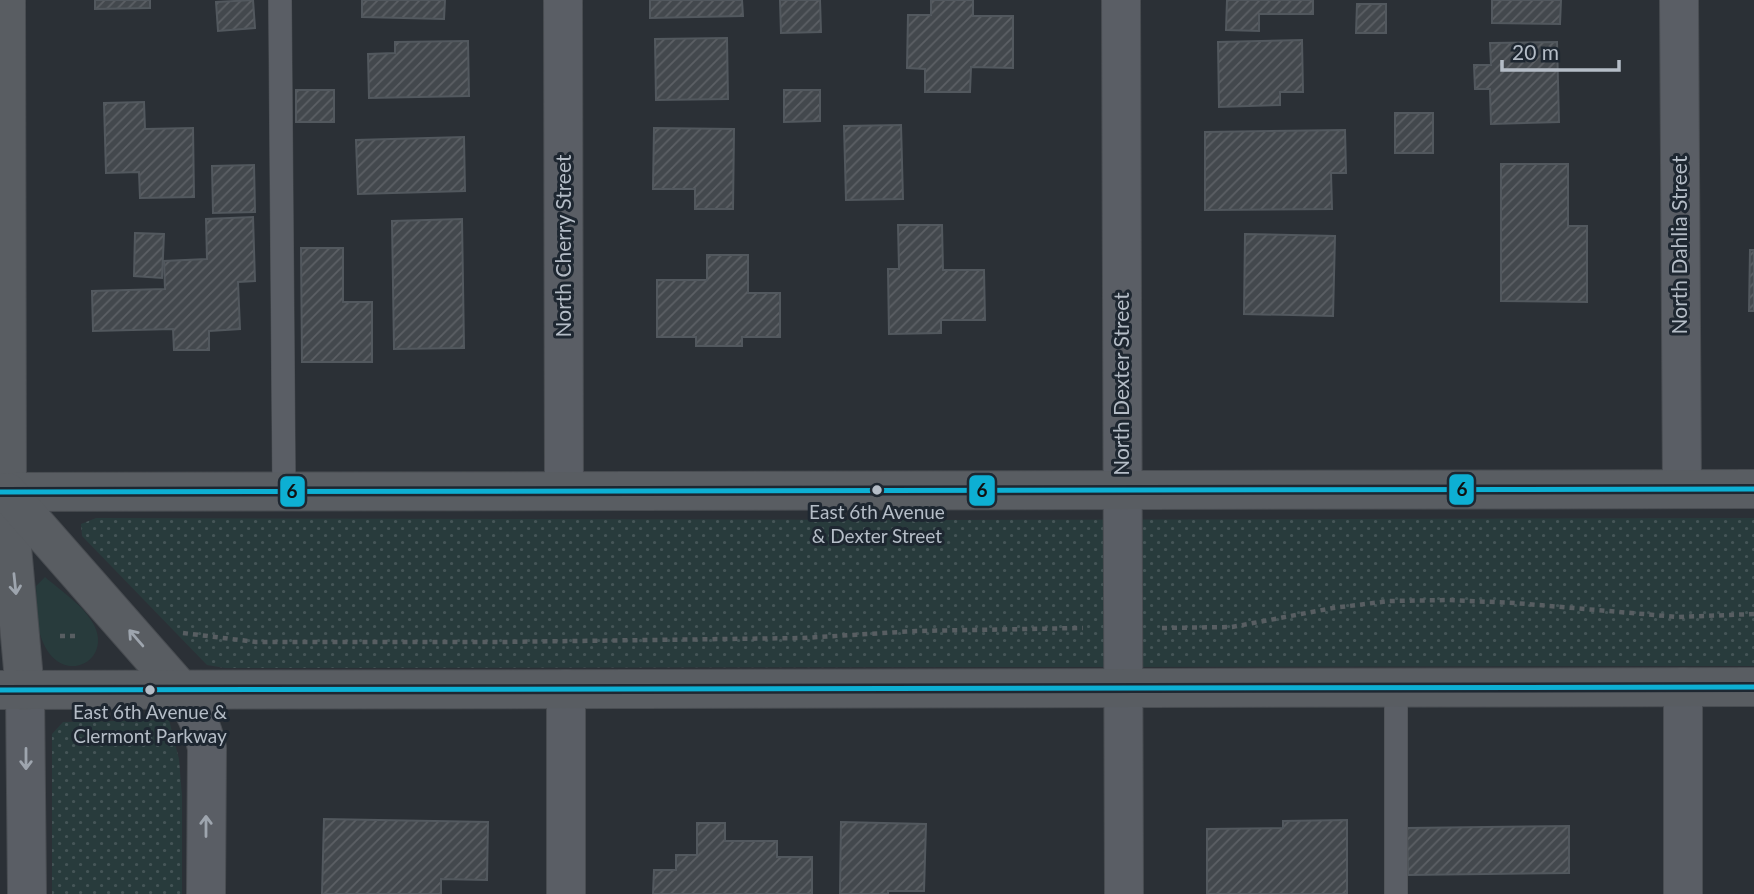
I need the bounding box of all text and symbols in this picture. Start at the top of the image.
scale bar [1502,28,1619,72]
text: 20 m [1512,39,1559,64]
street label: North Cherry Street [550,154,575,337]
street label: North Dahlia Street [1666,155,1691,334]
street label: North Dexter Street [1108,292,1133,476]
line badge: 6 [1448,473,1475,506]
line badge: 6 [968,474,996,507]
line badge: 6 [279,475,306,508]
text: 6 [1456,477,1468,500]
text: 6 [976,478,988,501]
text: 6 [286,479,298,502]
marker: East 6th Avenue & Dexter Street [870,483,884,497]
place label: East 6th Avenue & Dexter Street [809,500,945,547]
one-way arrow [9,573,22,595]
one-way arrow [128,629,144,647]
marker: East 6th Avenue & Clermont Parkway [143,683,157,697]
place label: East 6th Avenue & Clermont Parkway [73,700,228,747]
one-way arrow [19,747,33,770]
one-way arrow [199,815,213,838]

